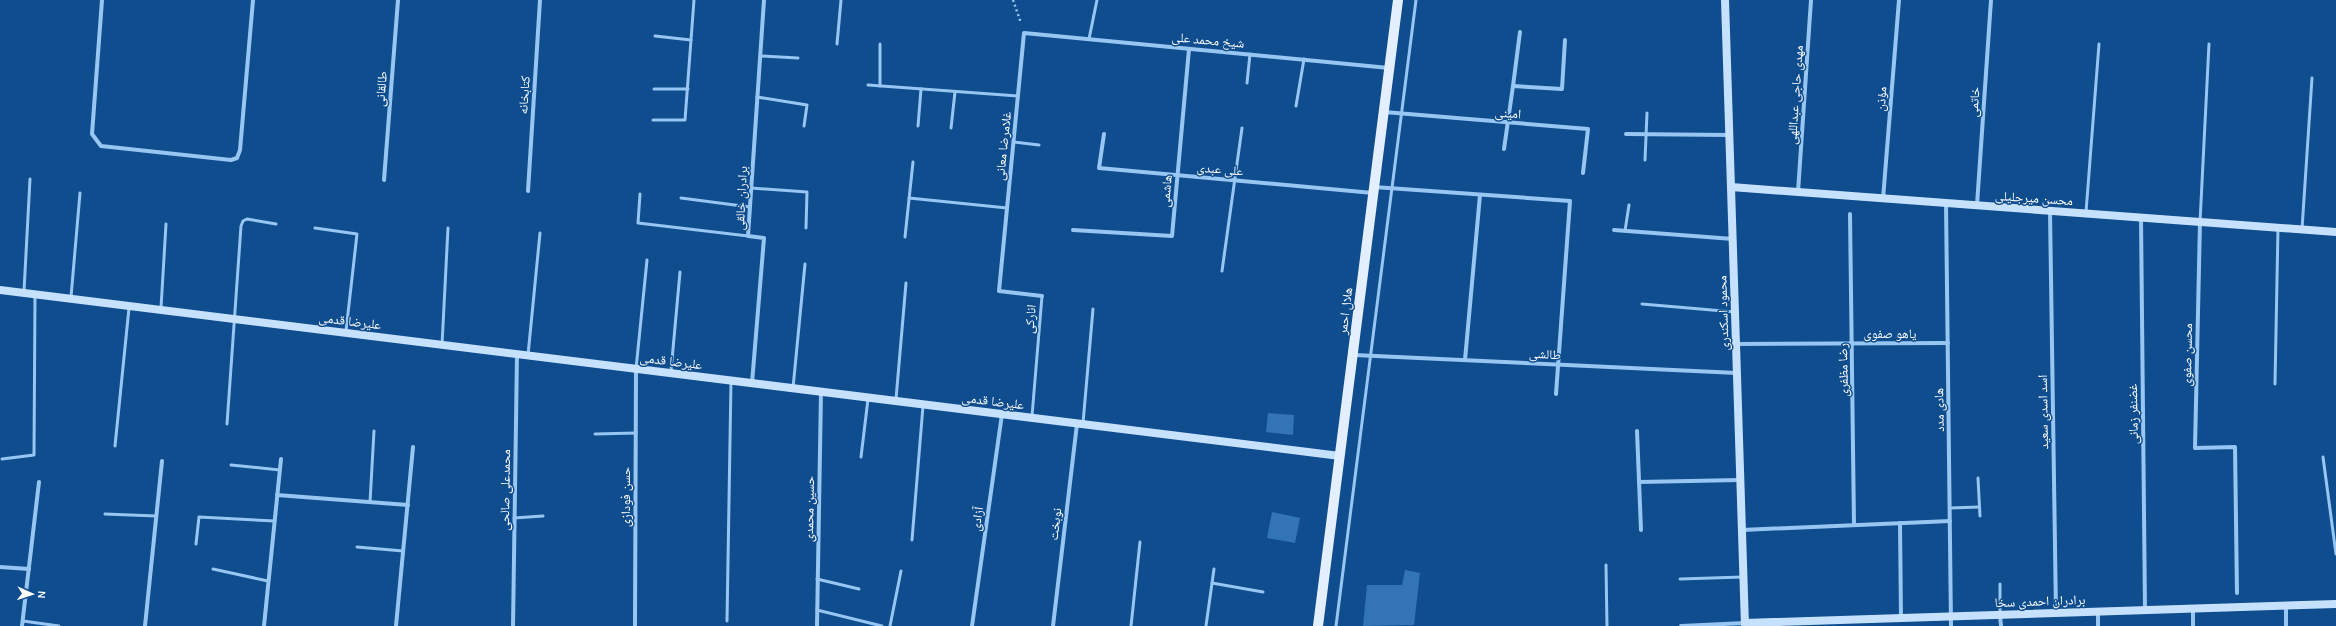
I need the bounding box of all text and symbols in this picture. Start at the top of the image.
street label: شیخ محمد علی [1171,29,1245,53]
street label: مهدی حاجی عبداللهی [1784,45,1807,145]
street label: طالقانی [372,71,391,107]
street label: کتابخانه [515,75,533,115]
street label: مؤذن [1873,86,1890,112]
street label: خاتمی [1965,86,1984,118]
street label: امینی [1494,105,1522,122]
street label: غلامرضا معانی [992,110,1015,181]
street label: علی عبدی [1196,160,1244,180]
street label: برادران خالقی [732,165,751,231]
street label: هاشمی [1157,174,1176,208]
street label: محسن میرجلیلی [1994,188,2073,209]
street label: محمود اسکندری [1714,275,1733,351]
street label: هلال احمر [1335,287,1356,337]
street label: انارکی [1021,304,1040,334]
street label: علیرضا قدمی [318,310,382,333]
street label: محسن صفوی [2179,323,2196,387]
street label: یاهو صفوی [1864,326,1916,342]
street label: رضا مظفری [1835,343,1852,397]
street label: طالشی [1528,346,1561,363]
street label: علیرضا قدمی [639,350,703,373]
street label: اسد اسدی سعید [2035,375,2052,449]
street label: غضنفر زمانی [2125,383,2142,444]
street label: هادی مدد [1931,388,1948,432]
street label: علیرضا قدمی [961,390,1025,413]
street label: محمدعلی صالحی [497,449,514,531]
street label: حسن فودازی [618,467,634,527]
street label: حسین محمدی [801,476,818,542]
street label: آزادی [968,505,987,532]
street label: نوبخت [1046,507,1065,541]
north arrow [12,574,52,614]
text: N [35,590,48,599]
street label: برادران احمدی سخا [1994,592,2086,611]

